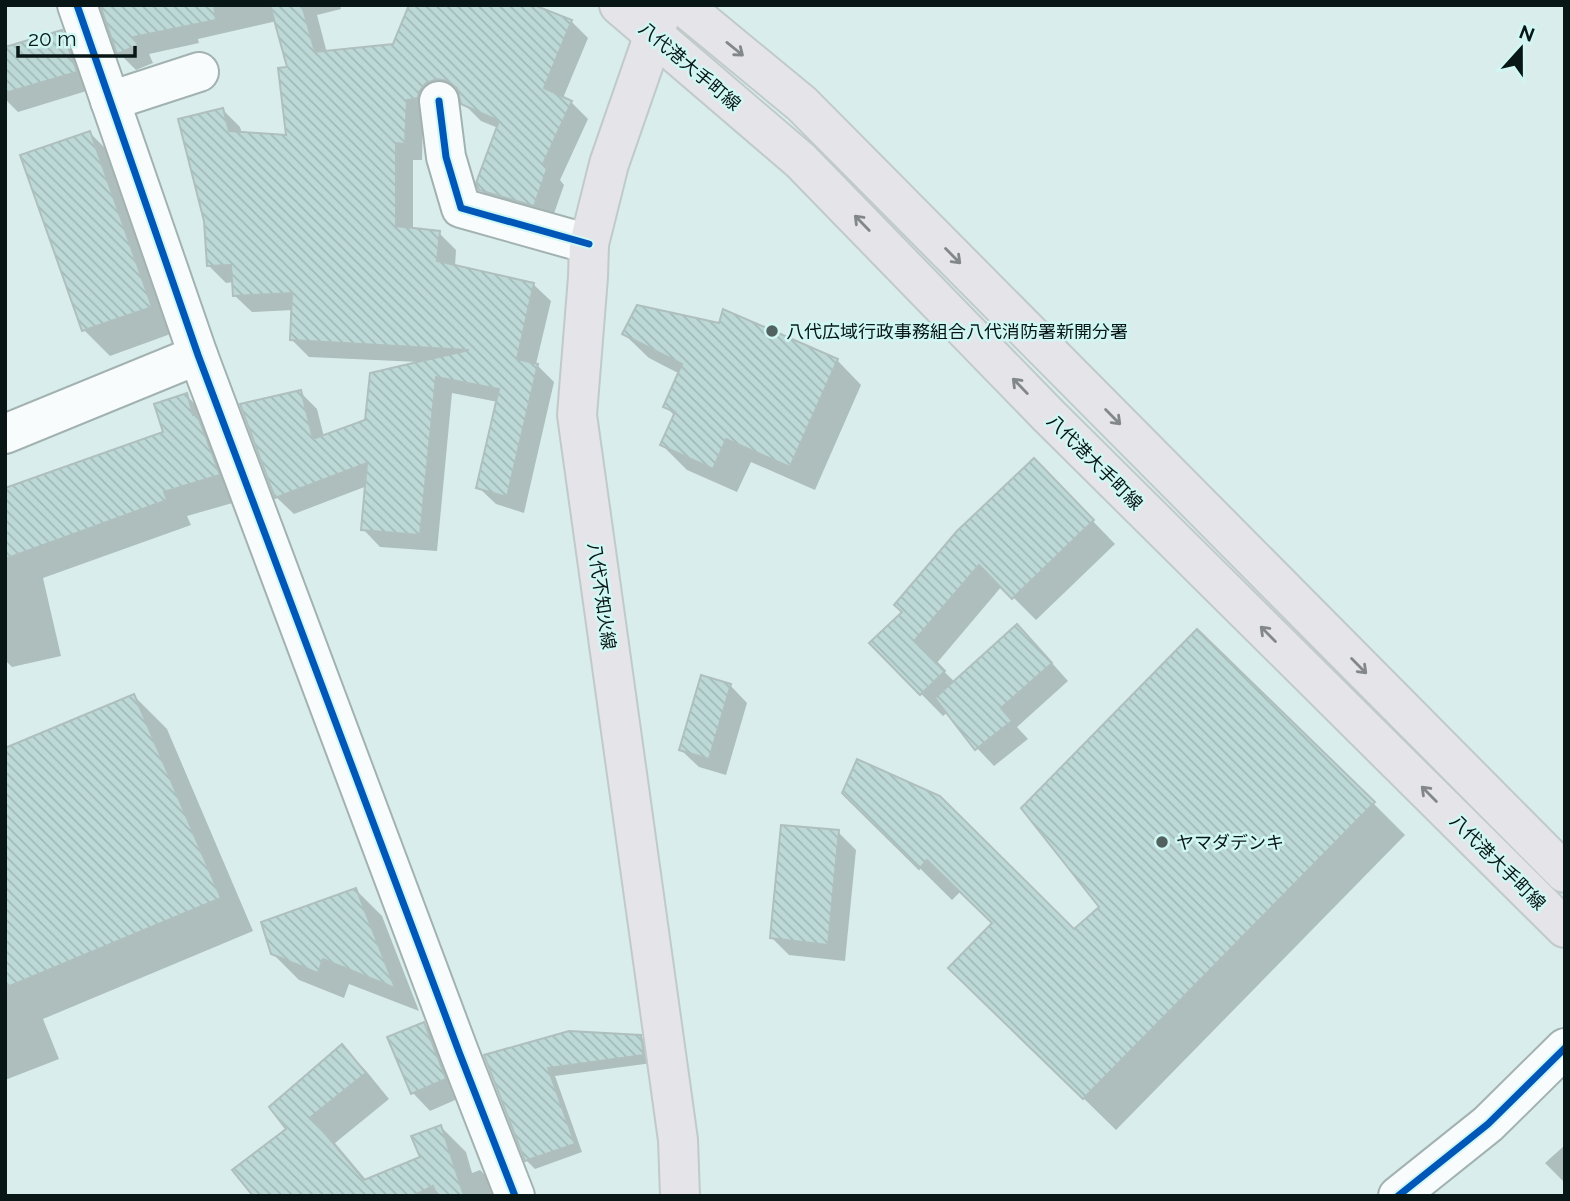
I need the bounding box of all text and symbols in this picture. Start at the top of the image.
scale bar [18,14,135,58]
north arrow [1486,14,1556,84]
street label: 八代港大手町線 [635,17,745,115]
text: N [1516,20,1538,46]
text: 20 m [28,26,76,51]
one-way arrow [725,41,743,56]
one-way arrow [853,215,870,232]
one-way arrow [944,247,961,264]
place label: 八代広域行政事務組合八代消防署新開分署 [786,321,1128,342]
marker: 八代広域行政事務組合八代消防署新開分署 [764,323,780,339]
one-way arrow [1011,378,1028,395]
one-way arrow [1104,408,1121,425]
street label: 八代港大手町線 [1043,410,1147,514]
street label: 八代不知火線 [584,541,620,651]
one-way arrow [1260,625,1277,642]
one-way arrow [1351,657,1368,674]
one-way arrow [1421,785,1438,802]
street label: 八代港大手町線 [1446,810,1550,914]
place label: ヤマダデンキ [1176,832,1284,853]
marker: ヤマダデンキ [1154,834,1170,850]

